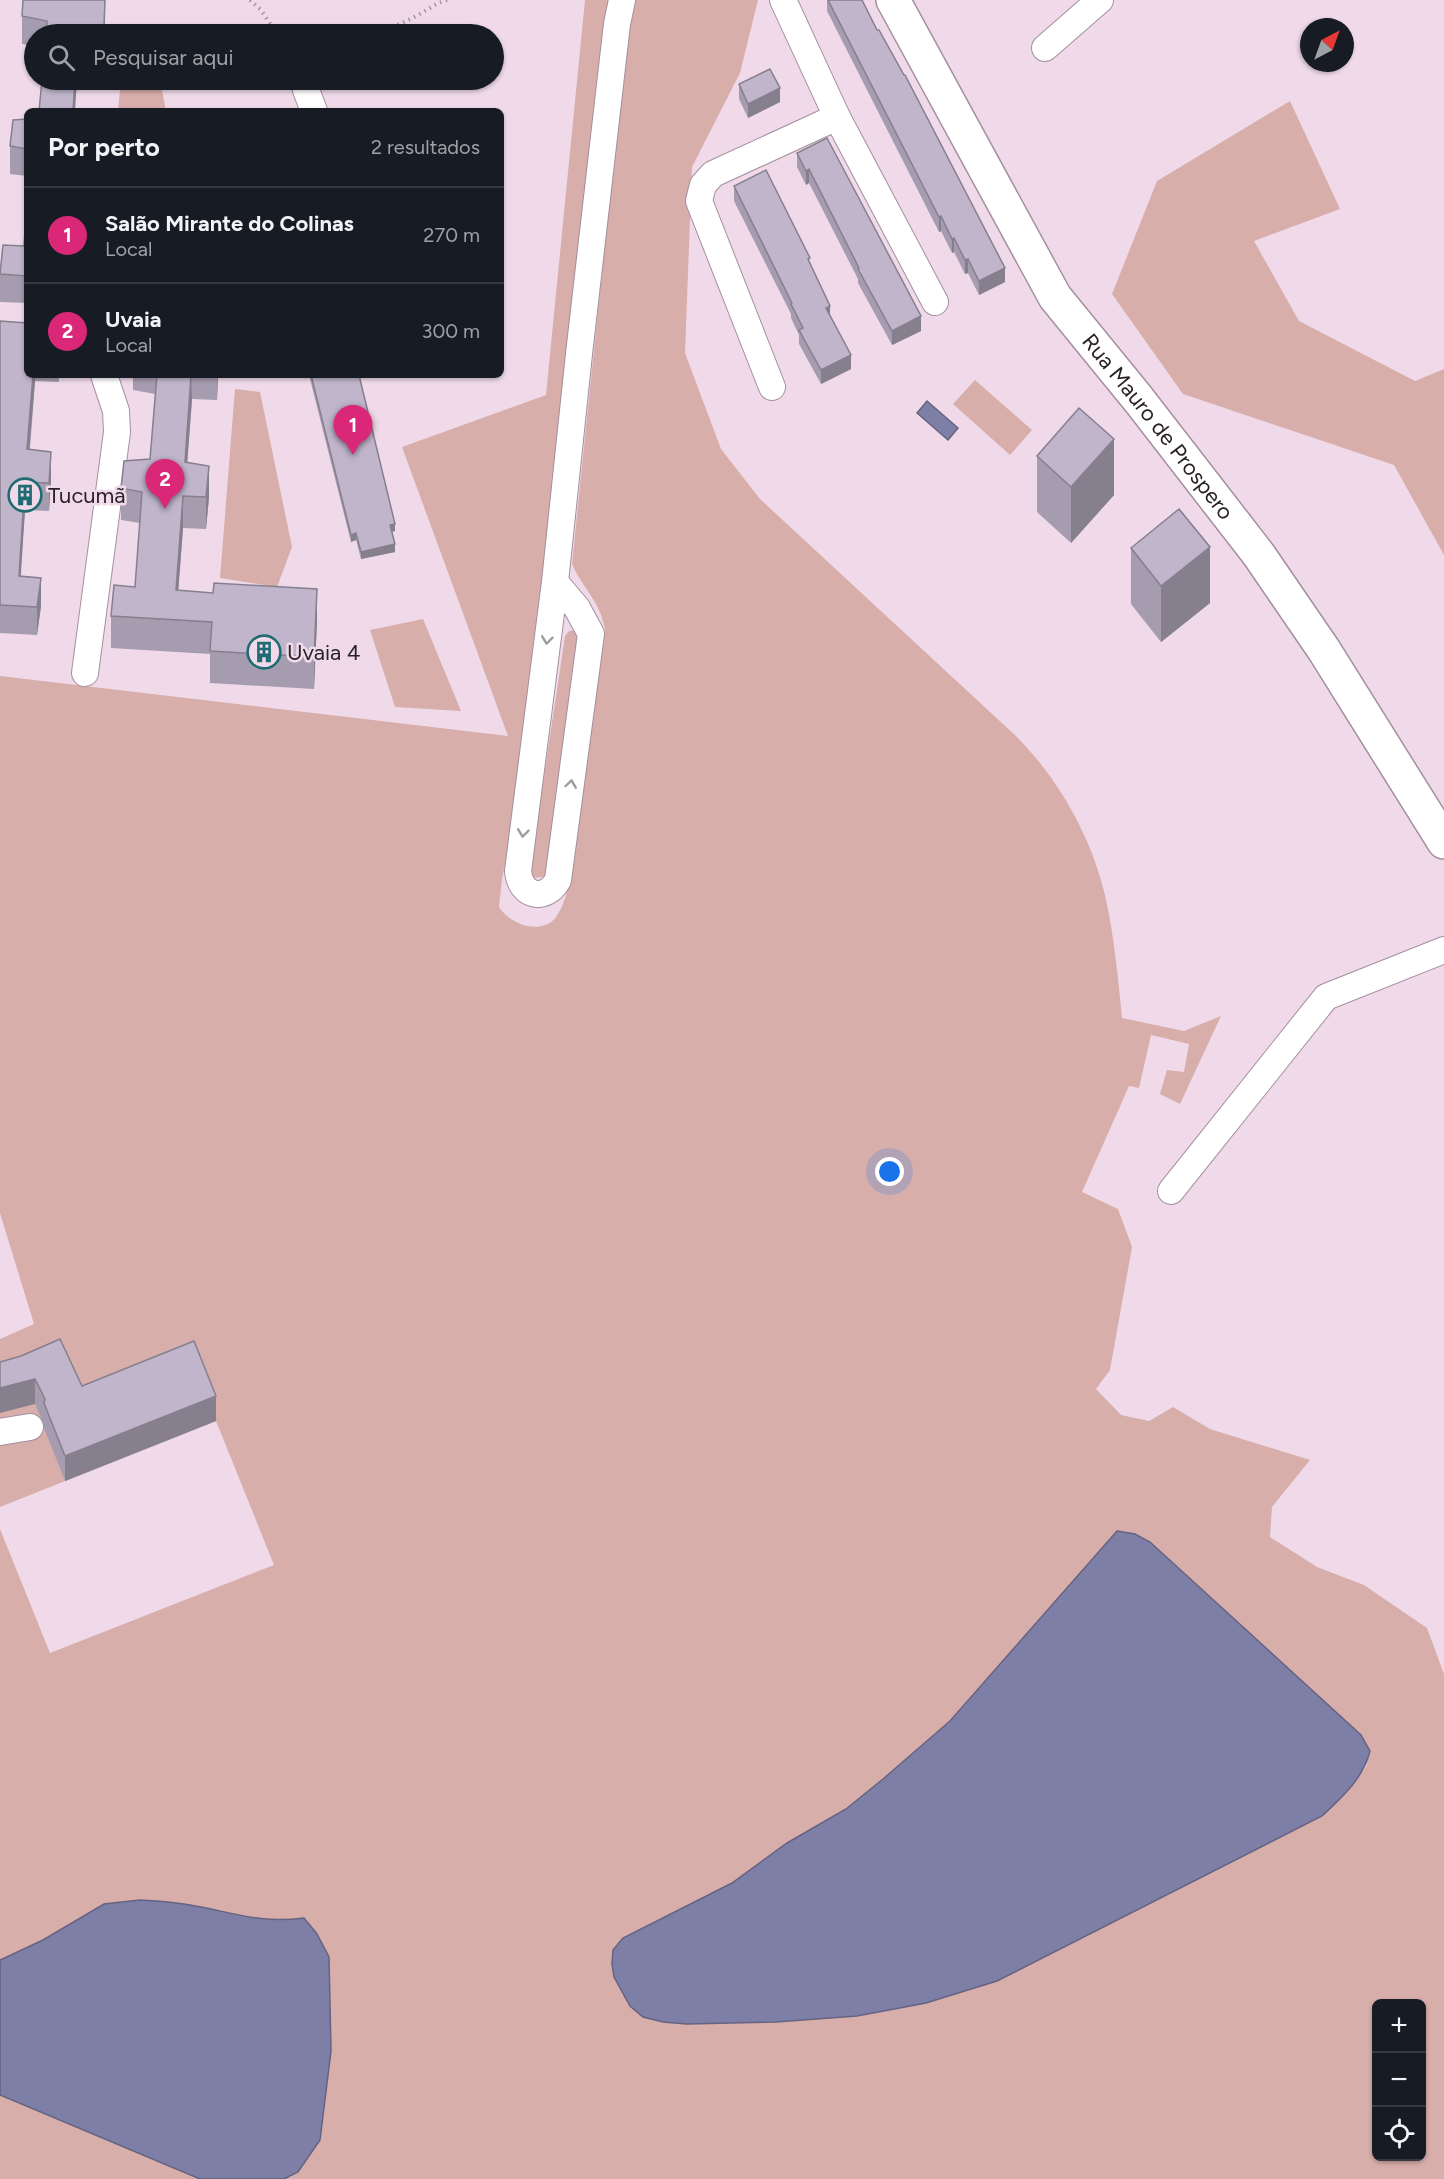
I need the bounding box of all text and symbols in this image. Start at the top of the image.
north arrow [1300,18,1354,72]
search box [24,24,504,90]
icon: search [45,41,78,74]
text: Pesquisar aqui [93,44,234,71]
text: Por perto [48,131,160,163]
text: 2 resultados [371,135,480,159]
text: Salão Mirante do Colinas [105,210,354,237]
text: 1 [63,223,72,247]
text: 270 m [423,223,480,247]
text: Local [105,237,152,261]
text: Uvaia [105,306,162,333]
text: 2 [62,319,73,343]
text: 300 m [422,319,480,343]
street label: Rua Mauro de Prospero [1076,328,1240,525]
text: Local [105,333,152,357]
pin: 1 [334,406,372,455]
pin: 2 [146,460,184,509]
building icon: Tucumã [7,477,43,513]
place label: Tucumã [48,482,126,509]
building icon: Uvaia 4 [246,634,282,670]
one-way arrow [542,635,554,645]
place label: Uvaia 4 [287,639,360,666]
one-way arrow [564,779,577,789]
one-way arrow [517,829,529,838]
your location [875,1157,904,1186]
map controls [1372,1999,1426,2161]
button: + [1372,1999,1426,2053]
button: − [1372,2053,1426,2107]
button: locate [1372,2107,1426,2161]

